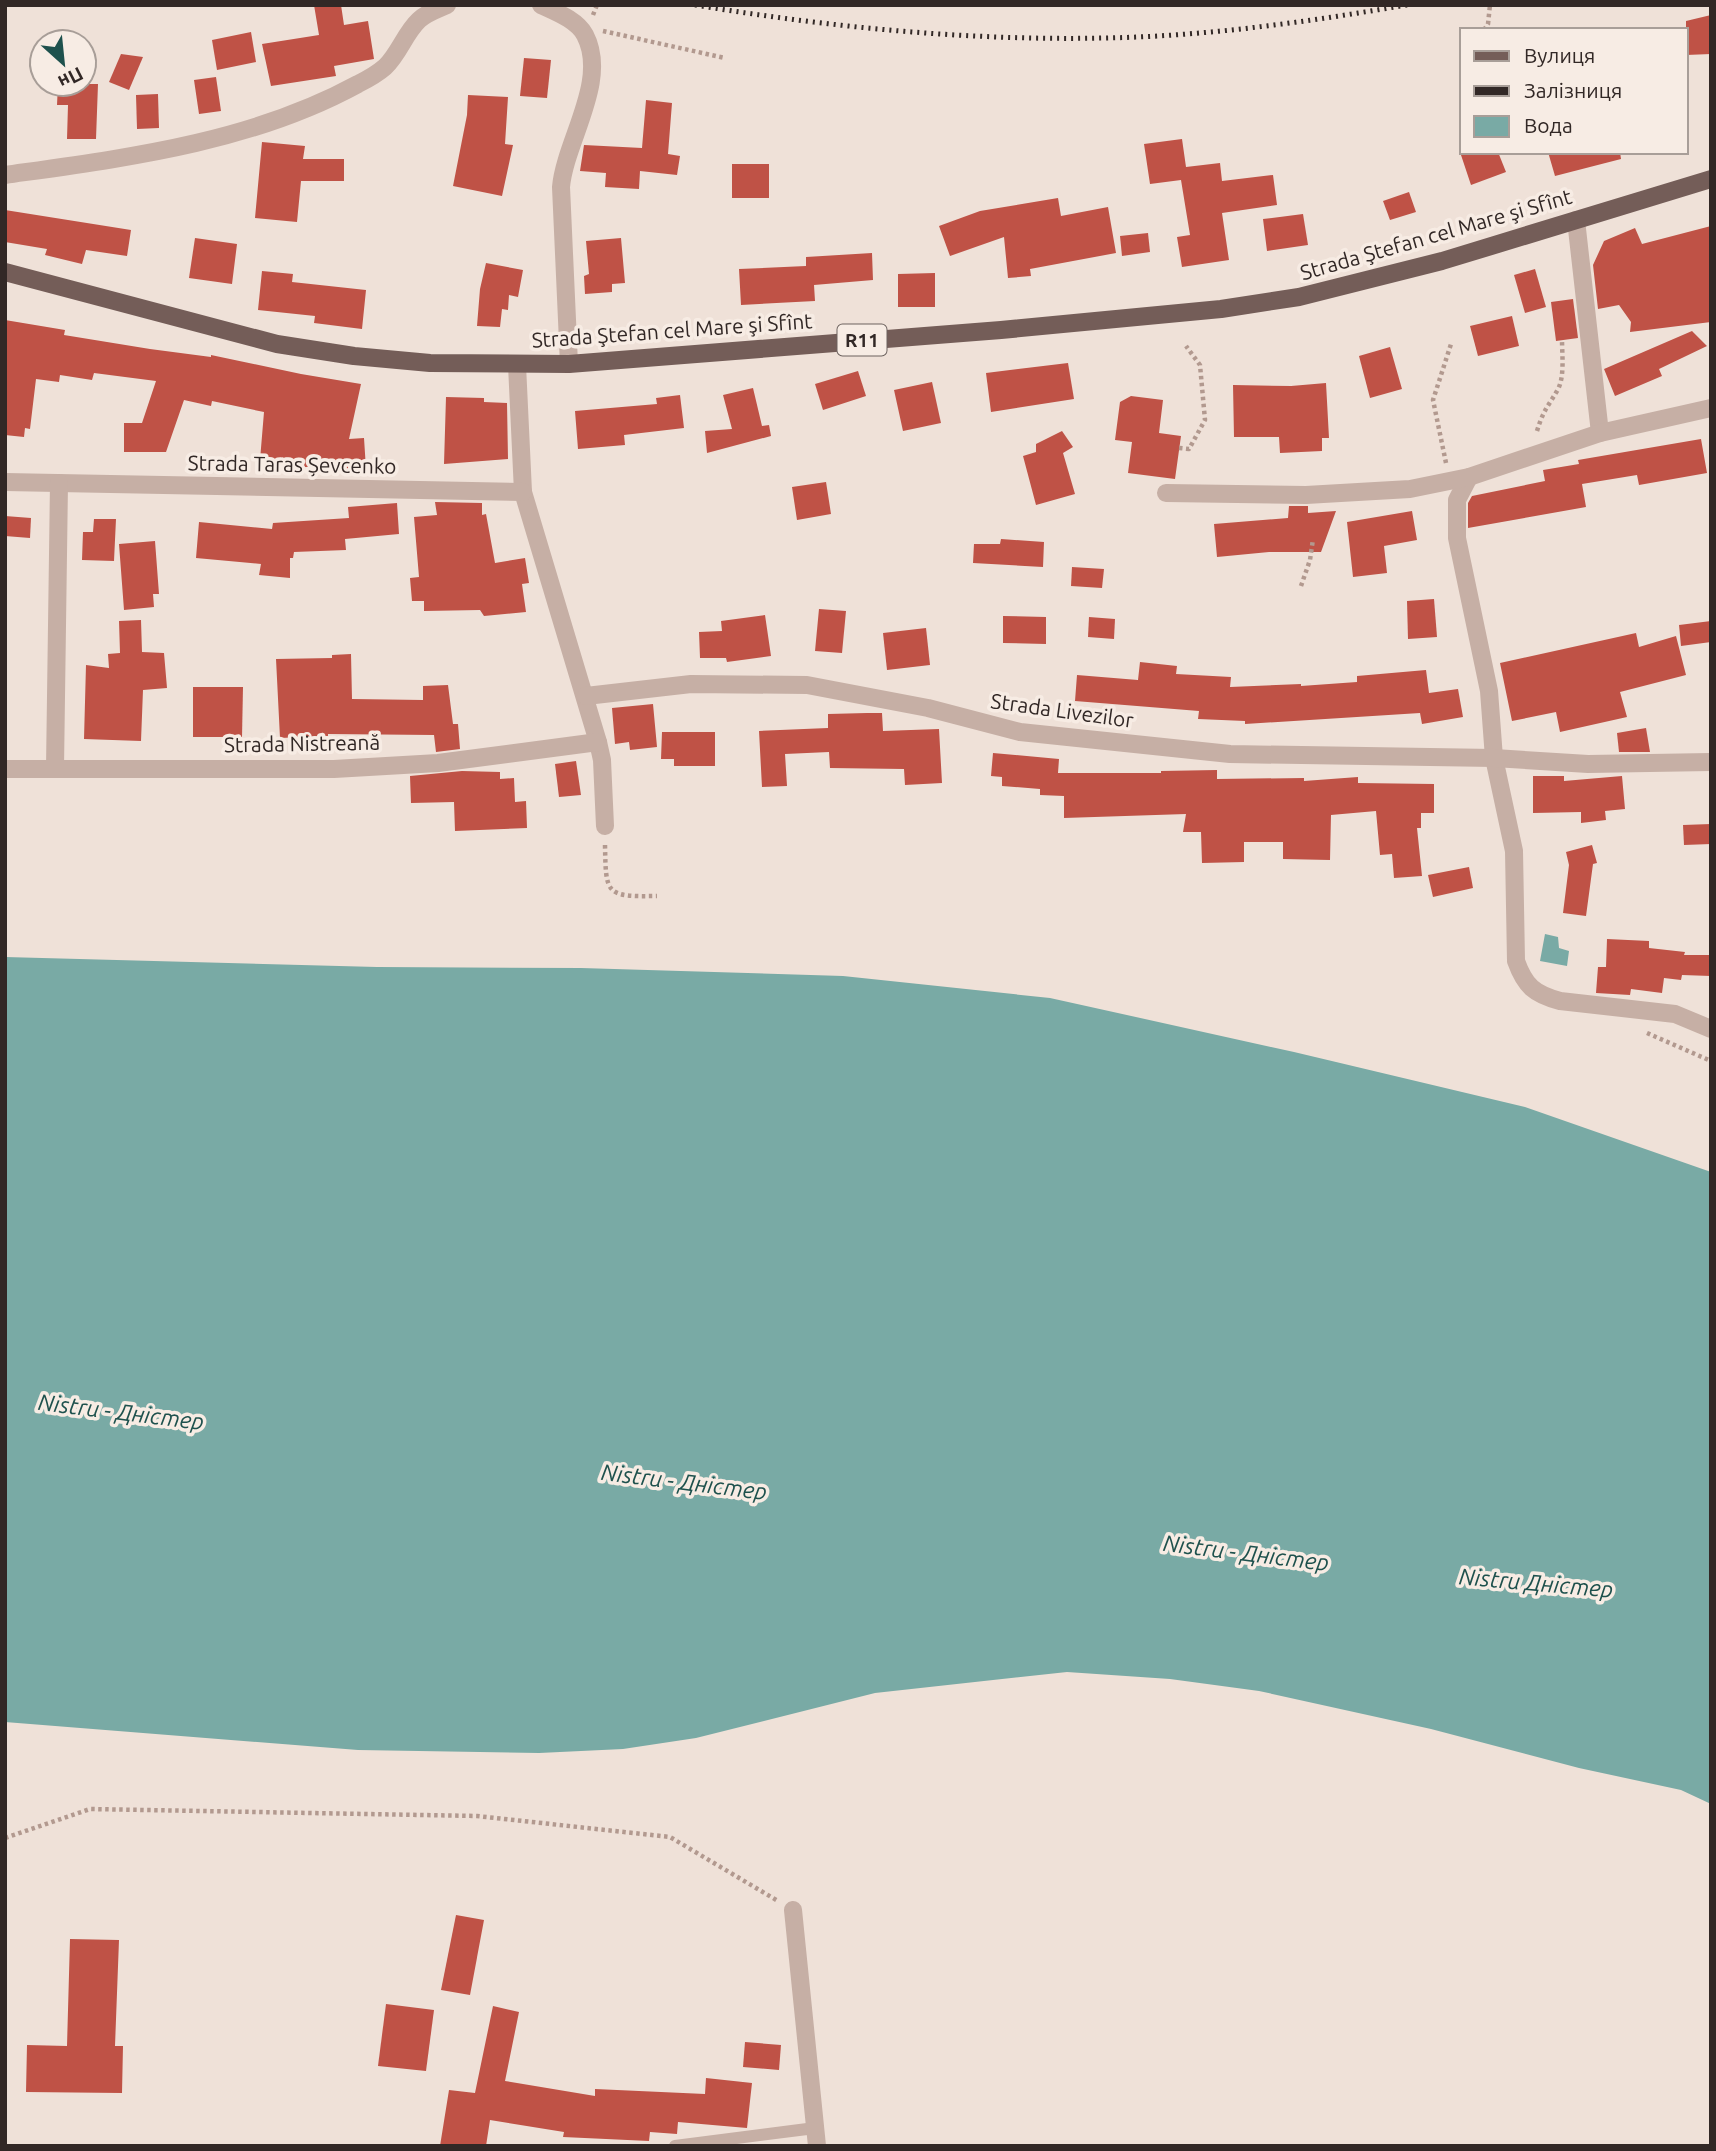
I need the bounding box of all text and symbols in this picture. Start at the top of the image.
north arrow [28,28,98,98]
legend [1460,28,1688,154]
text: Вулиця [1524,43,1595,67]
text: Пн [55,63,87,94]
text: Залізниця [1524,78,1622,102]
text: Вода [1524,113,1573,137]
street label: Strada Ştefan cel Mare şi Sfînt [1297,184,1574,284]
street label: Strada Ştefan cel Mare şi Sfînt [531,308,813,352]
road number: R11 [838,324,886,356]
street label: Strada Taras Șevcenko [187,450,397,478]
street label: Strada Livezilor [989,688,1135,732]
street label: Strada Nistreană [224,730,380,756]
water label: Nistru - Дністер [37,1389,205,1434]
water label: Nistru - Дністер [600,1459,768,1504]
water label: Nistru - Дністер [1162,1530,1330,1575]
water label: Nistru Дністер [1458,1563,1614,1602]

